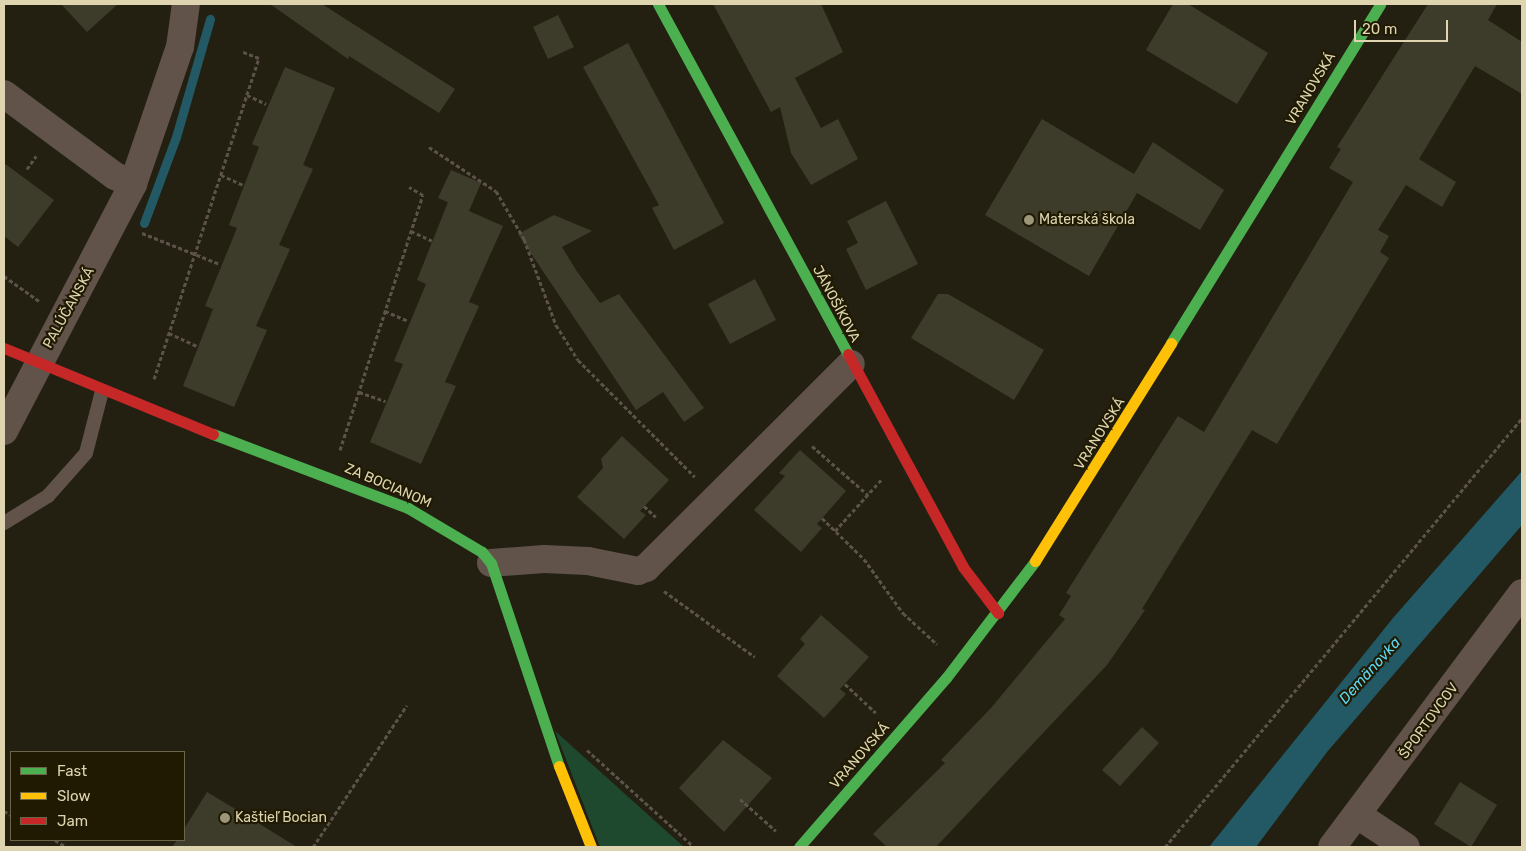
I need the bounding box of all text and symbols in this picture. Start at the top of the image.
scale bar [1356,10,1450,42]
text: 20 m [1362,20,1397,38]
street label: VRANOVSKÁ [1283,50,1339,128]
place label: Materská škola [1039,212,1135,228]
marker: Materská škola [1023,214,1035,226]
street label: JÁNOŠÍKOVA [809,263,863,345]
street label: PALÚČANSKÁ [40,265,98,351]
street label: VRANOVSKÁ [1071,395,1129,473]
street label: ZA BOCIANOM [342,460,434,512]
water label: Demänovka [1336,634,1404,708]
street label: ŠPORTOVCOV [1396,680,1462,762]
street label: VRANOVSKÁ [827,720,893,792]
legend [10,751,185,841]
text: Fast [57,762,87,780]
text: Slow [57,787,90,805]
place label: Kaštieľ Bocian [235,810,327,826]
text: Jam [57,812,88,830]
marker: Kaštieľ Bocian [219,812,231,824]

